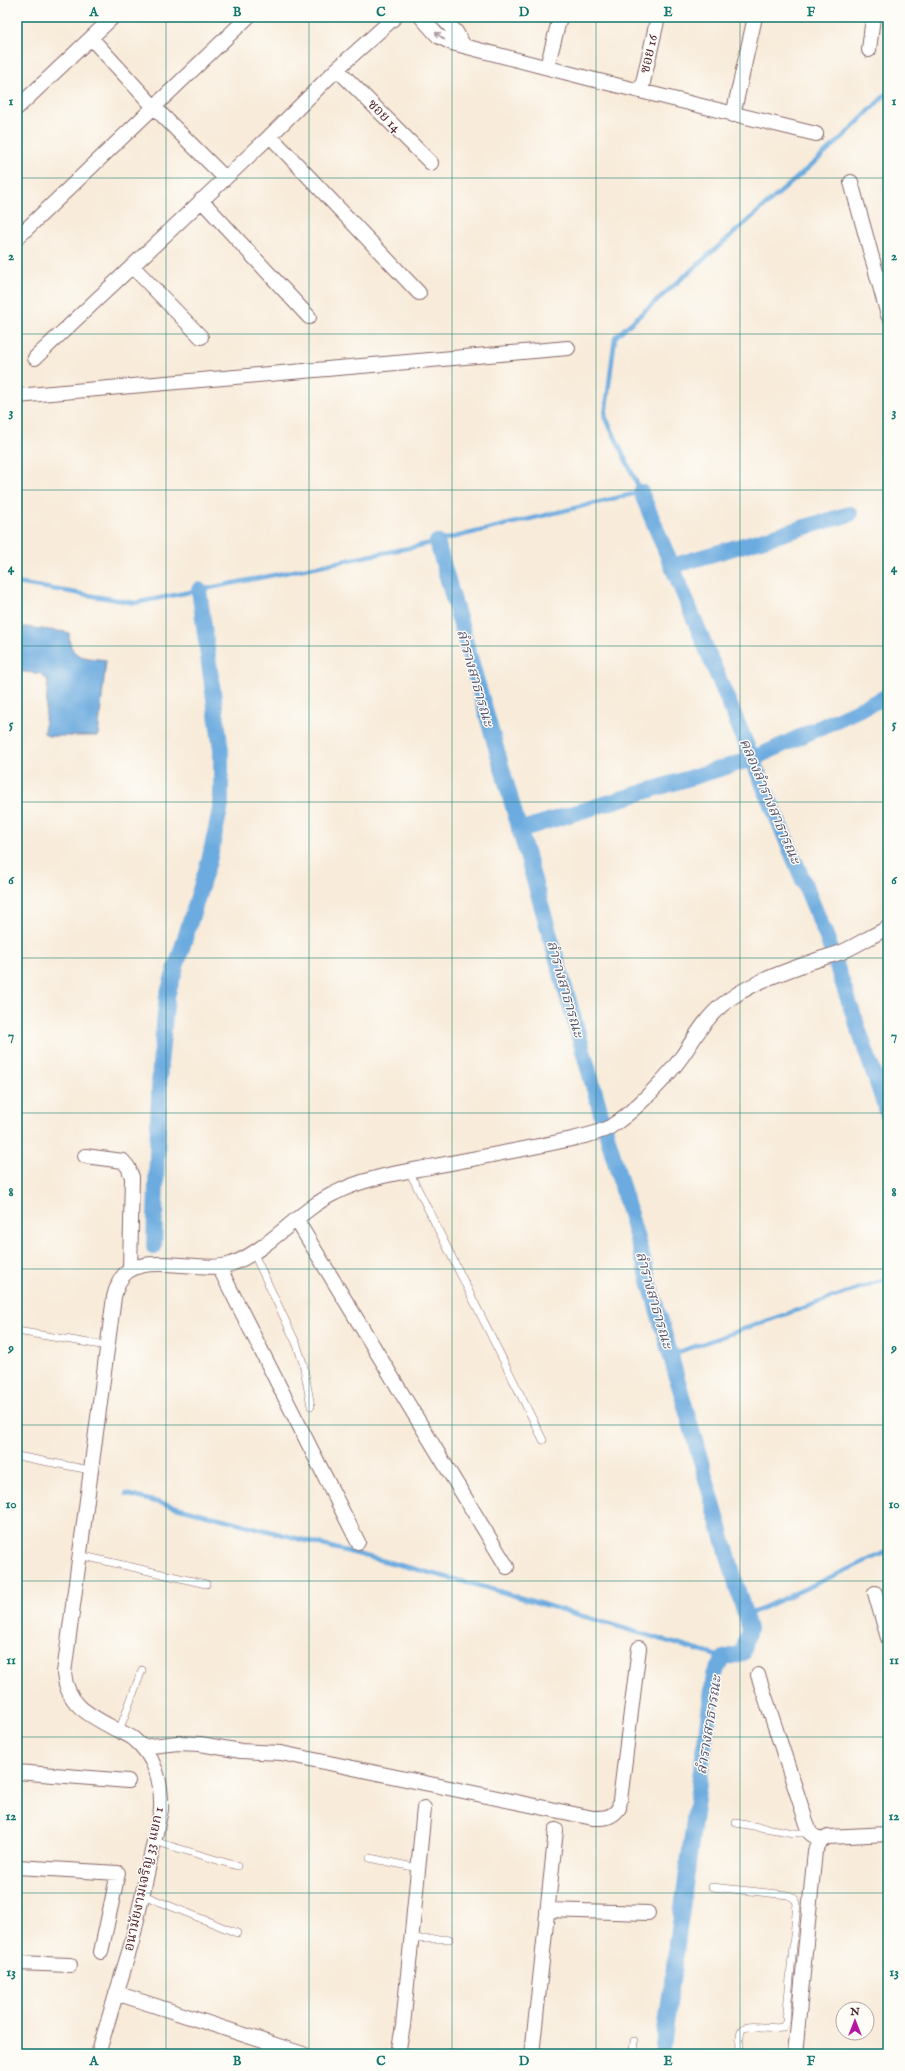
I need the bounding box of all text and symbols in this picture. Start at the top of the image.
text: A [89,4,100,21]
text: B [233,4,242,21]
text: C [376,4,386,21]
text: D [519,4,530,21]
text: E [663,4,673,21]
text: F [807,4,816,21]
one-way arrow [434,32,445,40]
street label: ซอย 16 [636,32,662,75]
text: 1 [9,93,14,110]
text: 1 [892,93,897,110]
street label: ซอย 14 [363,95,405,137]
text: 2 [8,248,14,265]
text: 2 [891,248,897,265]
text: 3 [9,404,14,421]
text: 3 [892,404,897,421]
text: 4 [8,560,15,577]
text: 4 [891,560,898,577]
water label: ลำรางสาธารณะ [452,627,498,730]
text: 5 [9,716,14,733]
text: 5 [892,716,897,733]
water label: คลองลำรางสาธารณะ [735,735,806,868]
text: 6 [8,872,14,889]
text: 6 [891,872,897,889]
water label: ลำรางสาธารณะ [542,938,588,1041]
text: 7 [8,1028,14,1045]
text: 7 [891,1028,897,1045]
text: 8 [8,1184,14,1201]
text: 8 [891,1184,897,1201]
water label: ลำรางสาธารณะ [631,1249,677,1352]
text: 9 [7,1340,14,1357]
text: 9 [890,1340,897,1357]
text: 10 [5,1496,17,1513]
text: 10 [888,1496,900,1513]
text: 11 [6,1652,16,1669]
text: 11 [889,1652,899,1669]
water label: ลำรางสาธารณะ [692,1673,726,1776]
street label: อนามัยงามเจริญ 33 แยก 1 [120,1805,168,1953]
text: 12 [6,1808,16,1825]
text: 12 [889,1808,899,1825]
text: 13 [6,1964,16,1981]
text: 13 [889,1964,899,1981]
north arrow [835,2001,875,2041]
text: N [849,2005,860,2019]
text: A [89,2053,100,2070]
text: B [233,2053,242,2070]
text: C [376,2053,386,2070]
text: D [519,2053,530,2070]
text: E [663,2053,673,2070]
text: F [807,2053,816,2070]

